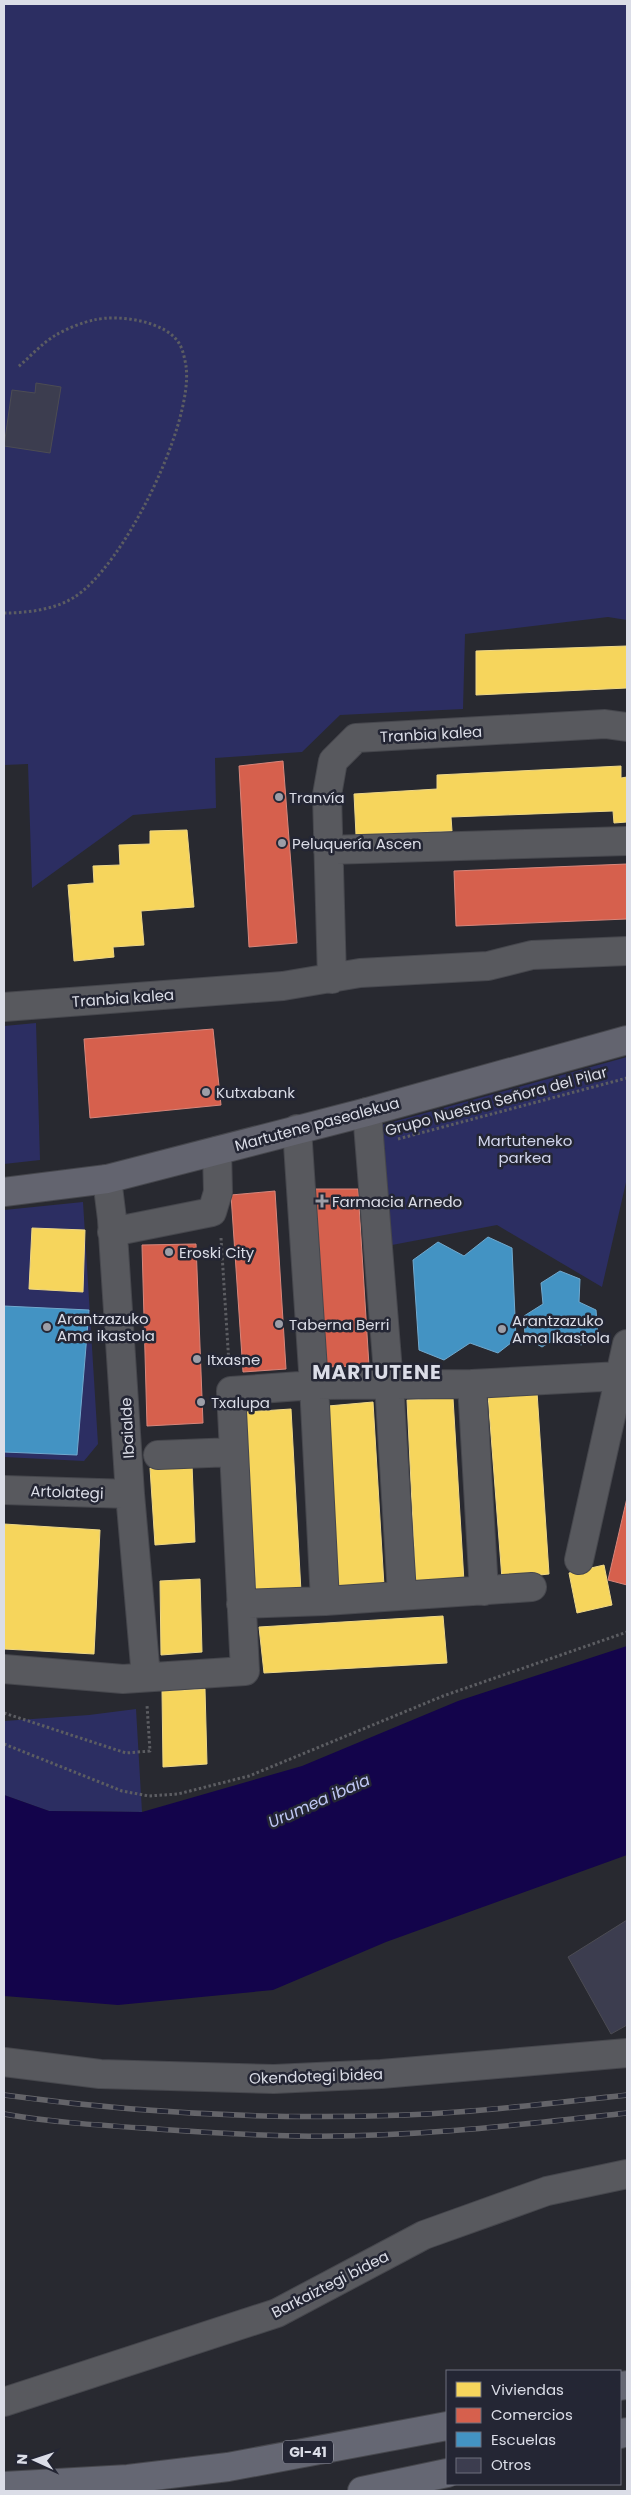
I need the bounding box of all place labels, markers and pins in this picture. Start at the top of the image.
place label: Tranvía [289,787,345,808]
marker: Tranvía [273,791,285,803]
place label: Peluquería Ascen [292,833,422,854]
marker: Peluquería Ascen [276,837,288,849]
place label: Kutxabank [216,1082,295,1103]
marker: Kutxabank [200,1086,212,1098]
place label: Farmacia Arnedo [332,1191,462,1212]
marker: Farmacia Arnedo [316,1195,328,1207]
place label: Eroski City [179,1242,255,1263]
marker: Eroski City [163,1246,175,1258]
place label: Arantzazuko Ama ikastola [57,1308,155,1346]
place label: Arantzazuko Ama Ikastola [512,1310,610,1348]
place label: Taberna Berri [289,1314,389,1335]
marker: Taberna Berri [273,1318,285,1330]
marker: Arantzazuko Ama ikastola [41,1321,53,1333]
marker: Arantzazuko Ama Ikastola [496,1323,508,1335]
place label: Itxasne [207,1349,260,1370]
marker: Itxasne [191,1353,203,1365]
place label: Txalupa [211,1392,270,1413]
marker: Txalupa [195,1396,207,1408]

